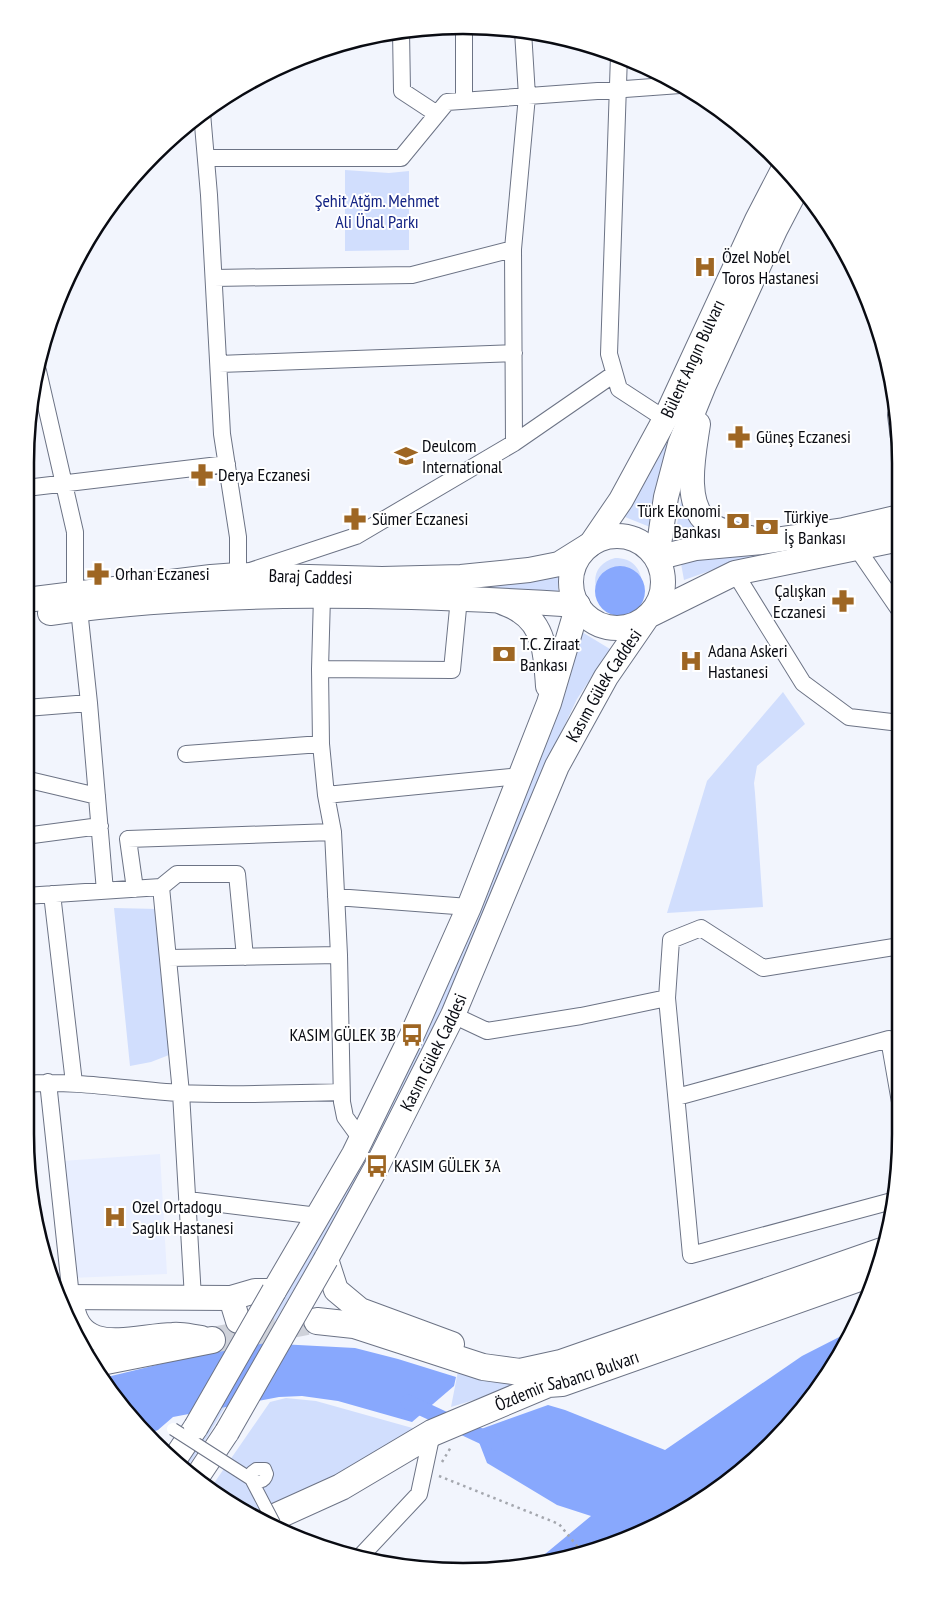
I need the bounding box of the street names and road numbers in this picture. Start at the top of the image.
street label: Bülent Angın Bulvarı [655,296,730,421]
street label: Baraj Caddesi [268,564,353,589]
street label: Kasım Gülek Caddesi [560,624,647,746]
street label: Kasım Gülek Caddesi [395,990,472,1115]
street label: Özdemir Sabancı Bulvarı [491,1345,642,1416]

